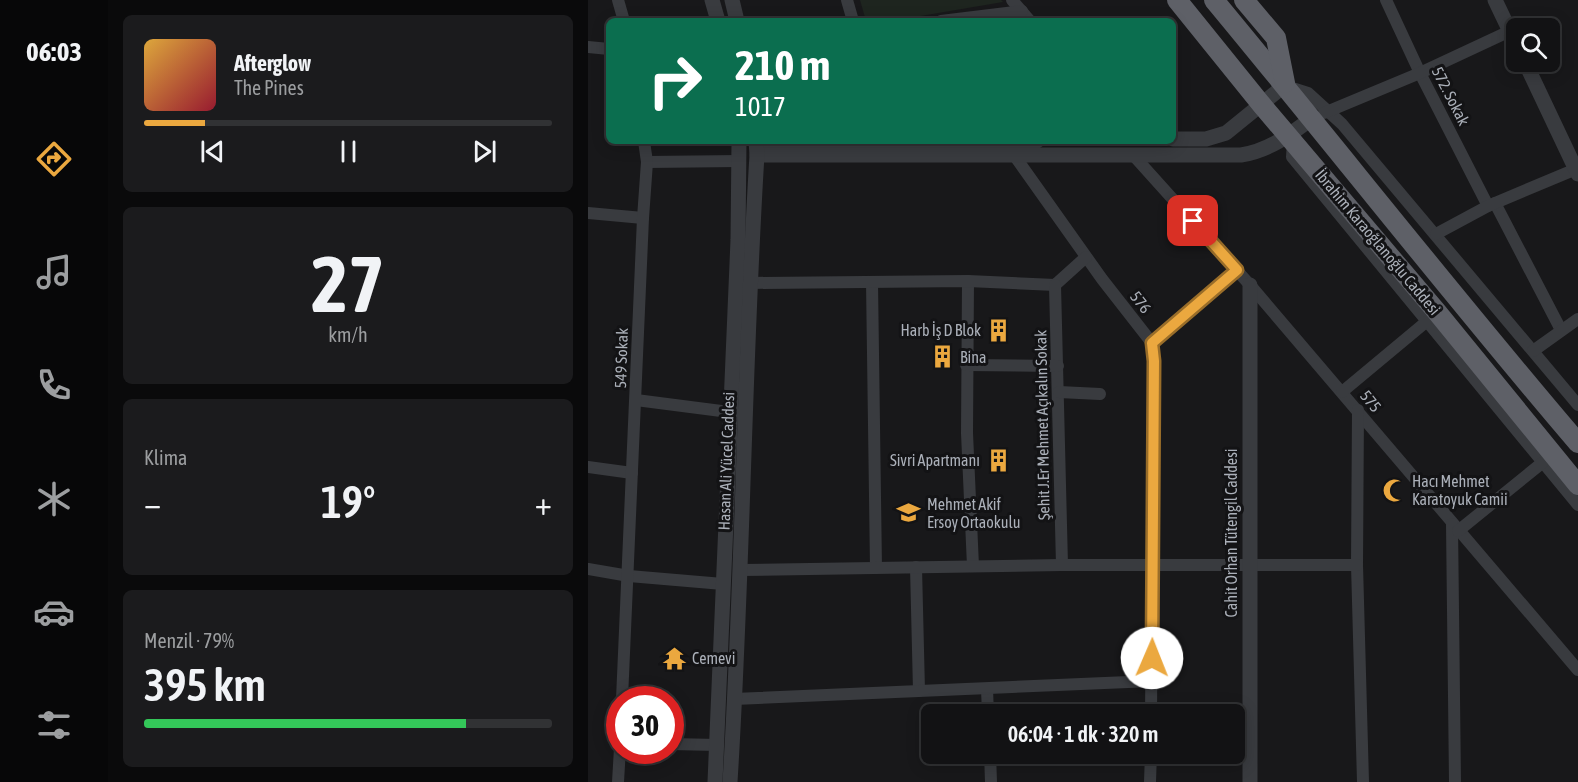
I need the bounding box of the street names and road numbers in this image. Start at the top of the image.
street label: 572. Sokak [1429,64,1473,128]
street label: İbrahim Karaoğlanoğlu Caddesi [1311,166,1444,319]
street label: 576 [1127,288,1155,316]
street label: 549 Sokak [611,327,631,389]
street label: Şehit J.Er Mehmet Açıkalın Sokak [1031,330,1054,520]
street label: 575 [1357,387,1385,415]
street label: Hasan Ali Yücel Caddesi [715,391,737,531]
street label: Cahit Orhan Tütengil Caddesi [1222,449,1241,617]

